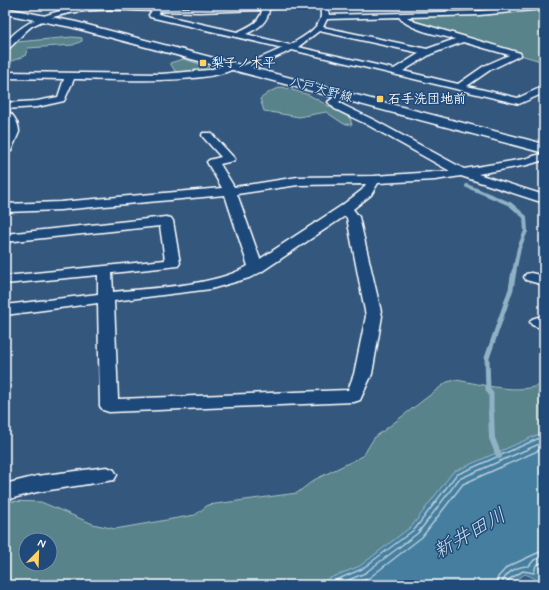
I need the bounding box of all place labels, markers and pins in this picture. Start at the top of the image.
place label: 梨子ノ木平 [211,55,276,72]
marker: 梨子ノ木平 [198,58,208,68]
place label: 石手洗団地前 [388,91,466,108]
marker: 石手洗団地前 [375,94,385,104]

